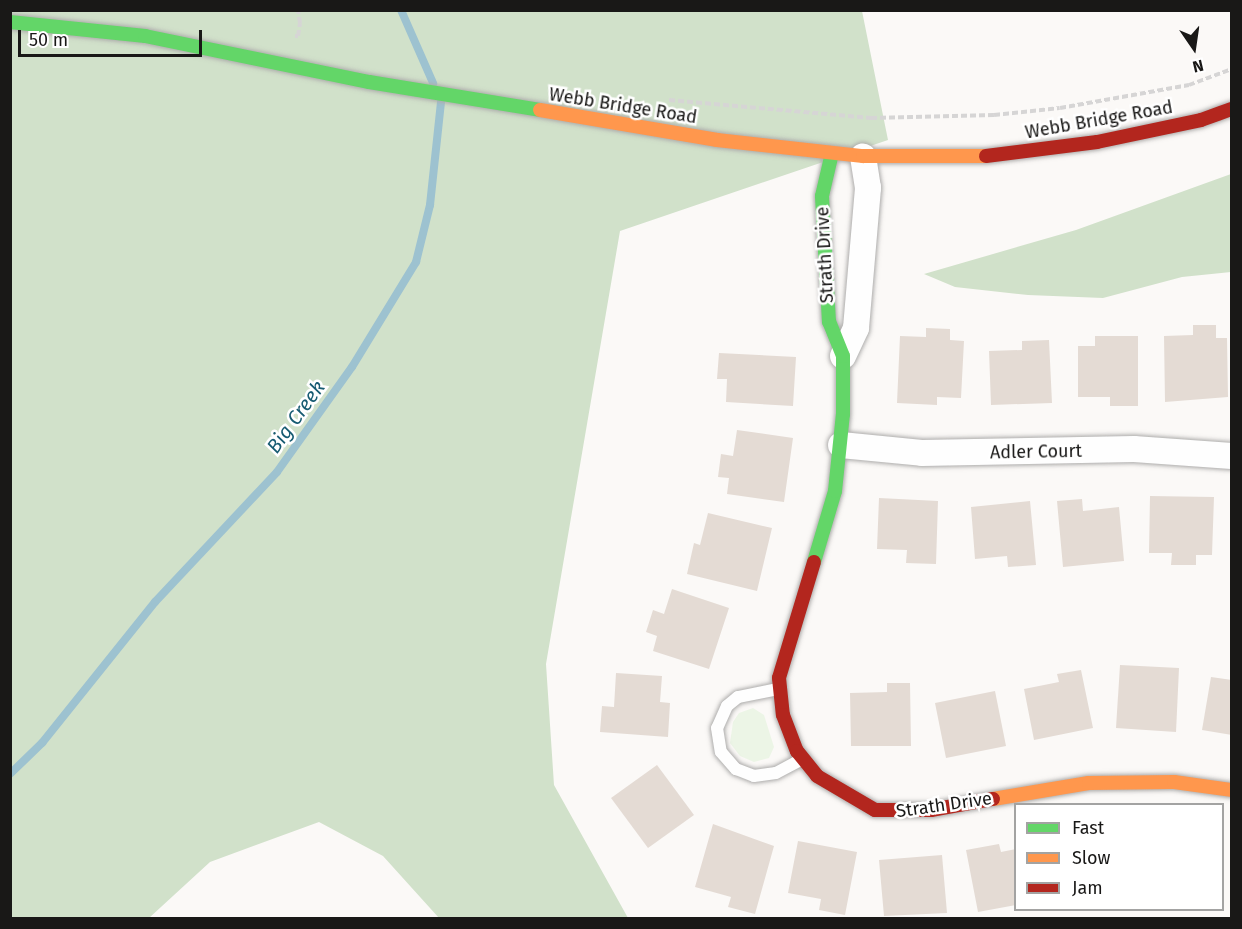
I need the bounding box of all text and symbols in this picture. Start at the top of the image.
scale bar [21,18,206,56]
north arrow [1164,18,1224,78]
text: 50 m [29,29,68,51]
text: N [1191,56,1205,76]
street label: Webb Bridge Road [547,84,699,128]
street label: Webb Bridge Road [1023,96,1175,144]
street label: Strath Drive [812,206,838,304]
water label: Big Creek [262,376,330,458]
street label: Adler Court [990,440,1082,464]
street label: Strath Drive [895,788,993,822]
legend [1014,803,1224,911]
text: Fast [1072,817,1104,839]
text: Slow [1072,847,1110,869]
text: Jam [1072,877,1103,899]

